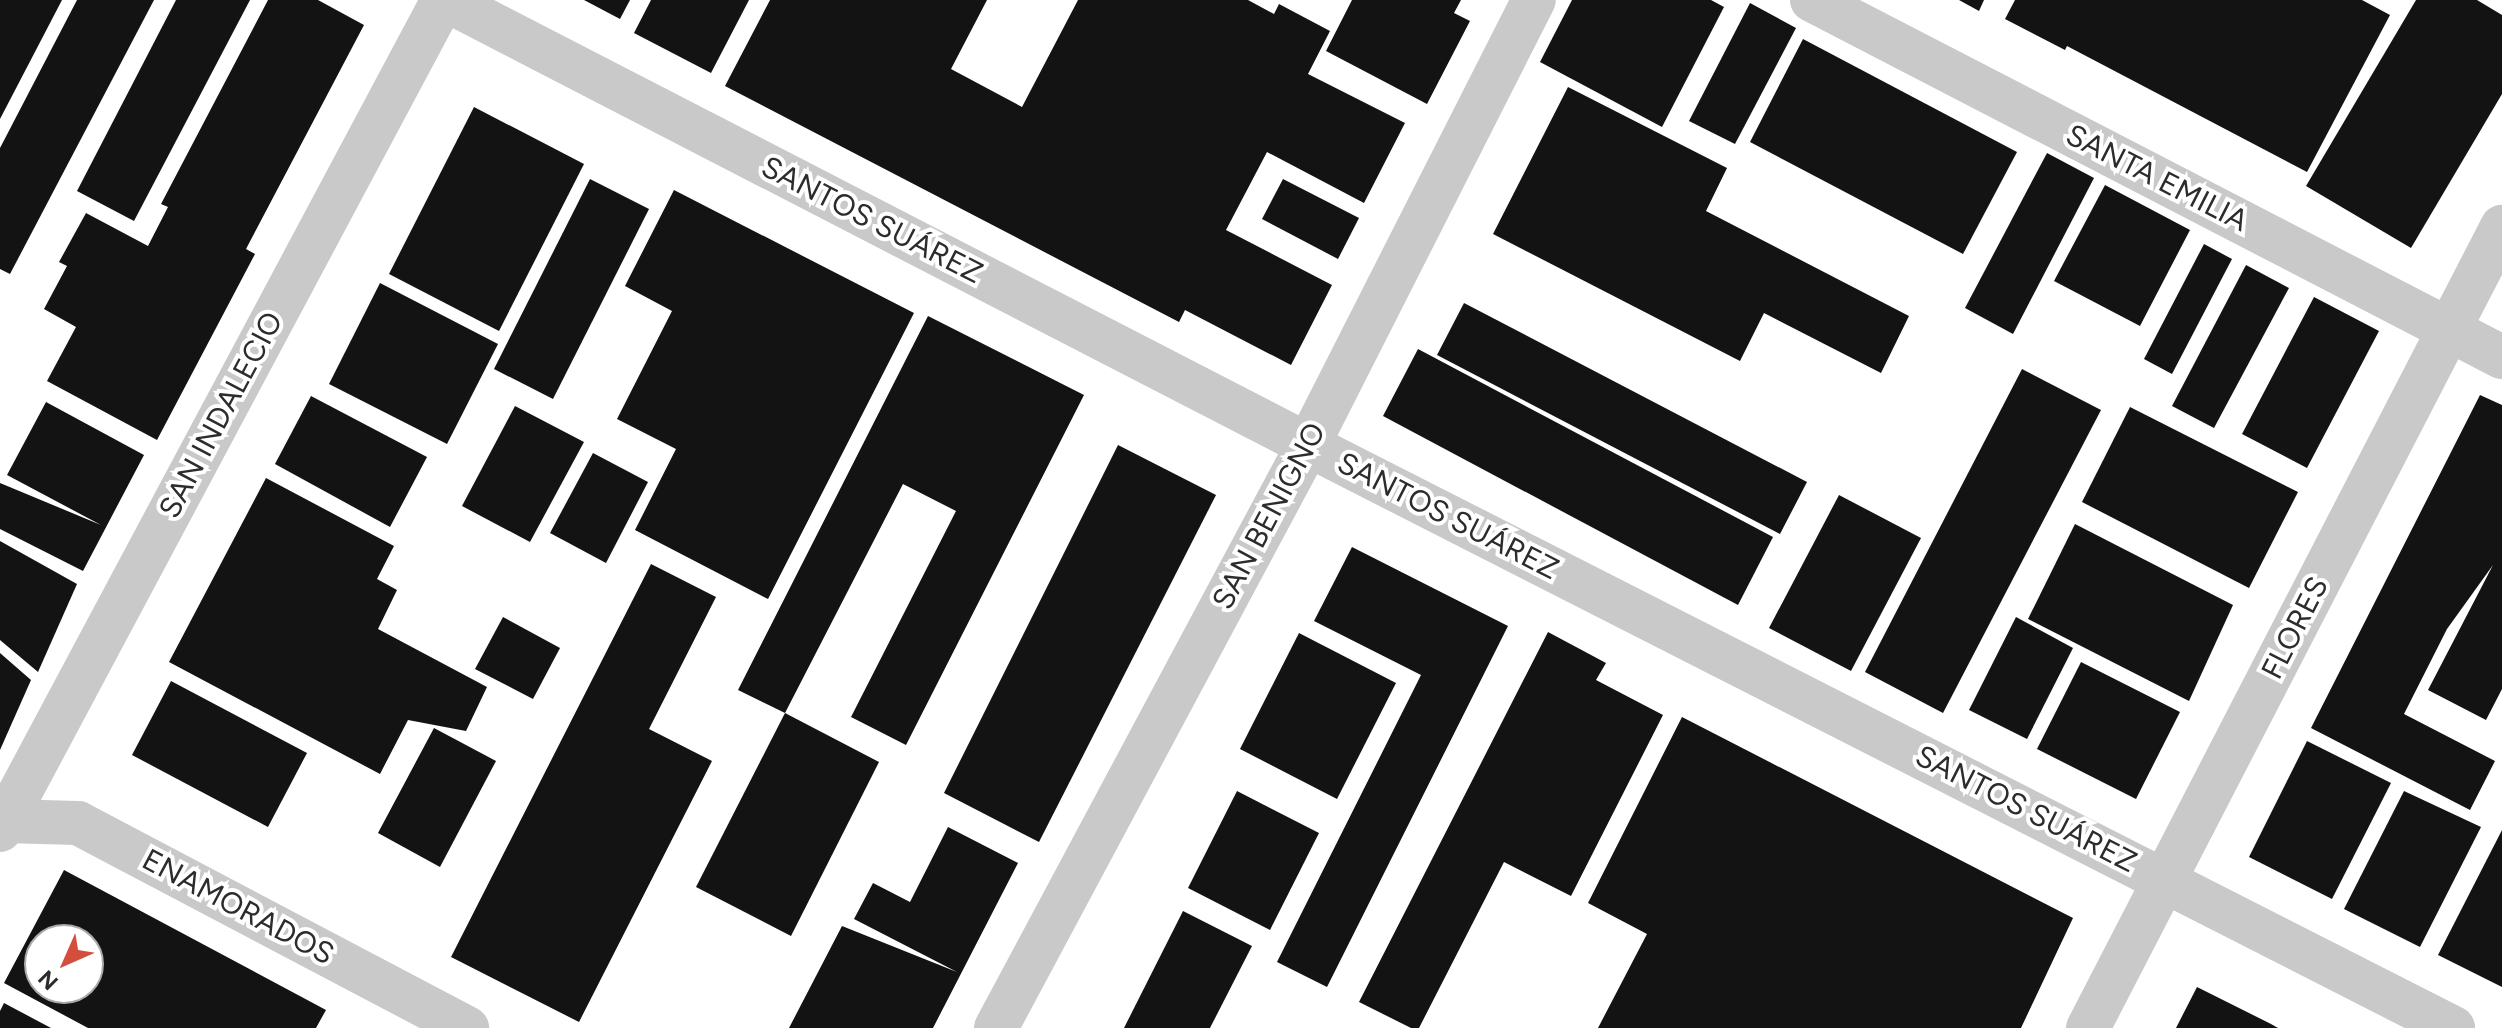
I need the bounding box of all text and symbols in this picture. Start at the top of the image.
street label: SANTA EMILIA [2060,117,2254,239]
street label: SANTOS SUÁREZ [755,149,989,291]
street label: SAN INDALECIO [152,306,290,524]
street label: SAN BENIGNO [1205,417,1333,615]
street label: SANTOS SUÁREZ [1331,445,1565,587]
street label: FLORES [2254,571,2336,685]
street label: SANTOS SUÁREZ [1909,738,2143,880]
street label: ENAMORADOS [136,841,340,973]
north arrow [24,924,104,1004]
text: N [33,964,64,995]

